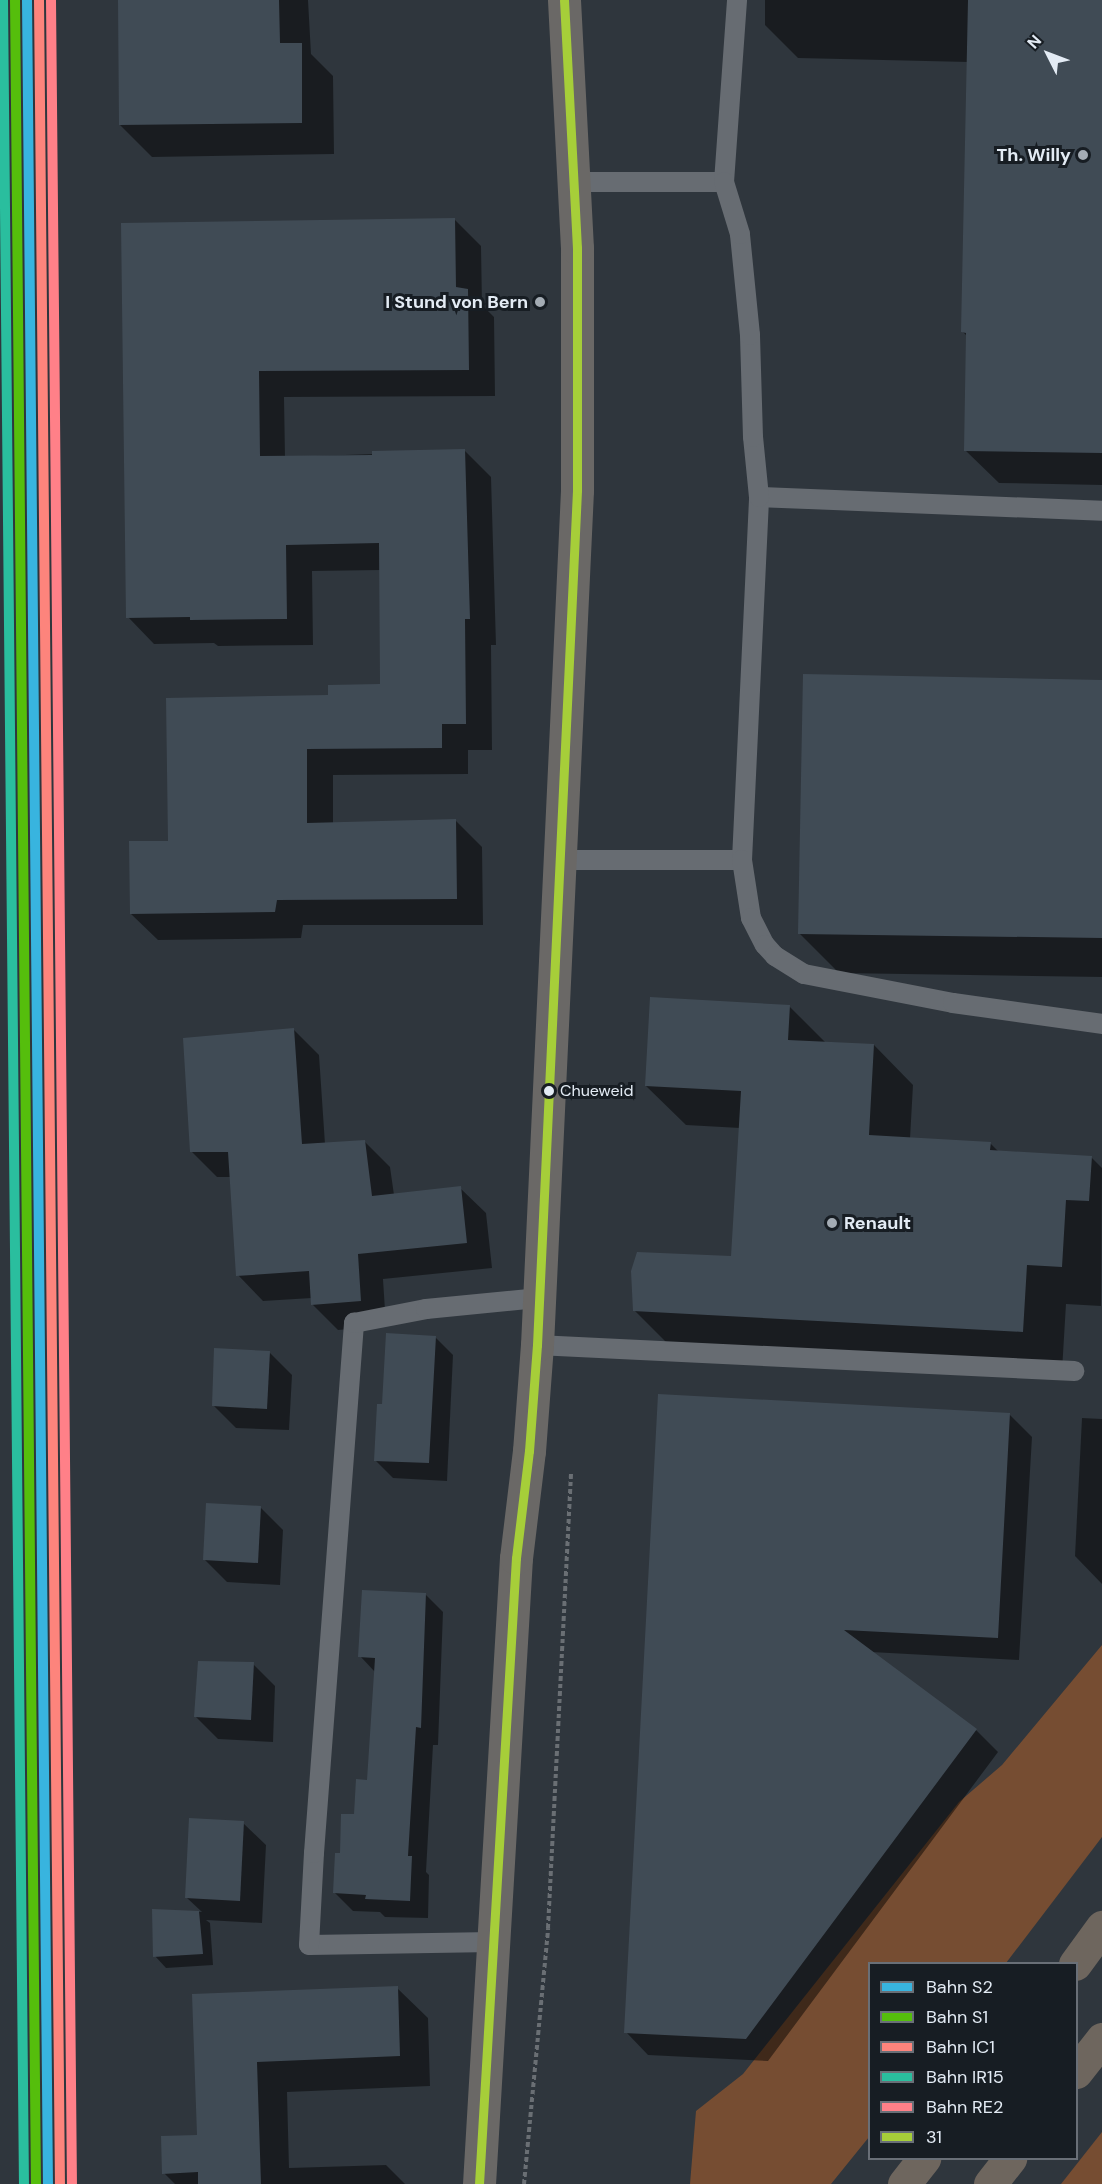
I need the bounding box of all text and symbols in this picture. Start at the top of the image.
north arrow [1018,24,1078,84]
text: N [1023,30,1046,53]
place label: Th. Willy [997,144,1071,166]
marker: Th. Willy [1076,148,1090,162]
place label: I Stund von Bern [385,291,528,313]
marker: I Stund von Bern [533,295,547,309]
place label: Chueweid [560,1081,633,1101]
marker: Chueweid [543,1085,555,1097]
place label: Renault [844,1212,911,1234]
marker: Renault [825,1216,839,1230]
legend [868,1962,1078,2160]
text: Bahn S2 [926,1975,993,1999]
text: Bahn S1 [926,2005,988,2029]
text: Bahn IC1 [926,2035,995,2059]
text: Bahn IR15 [926,2065,1004,2089]
text: Bahn RE2 [926,2095,1003,2119]
text: 31 [926,2125,942,2149]

